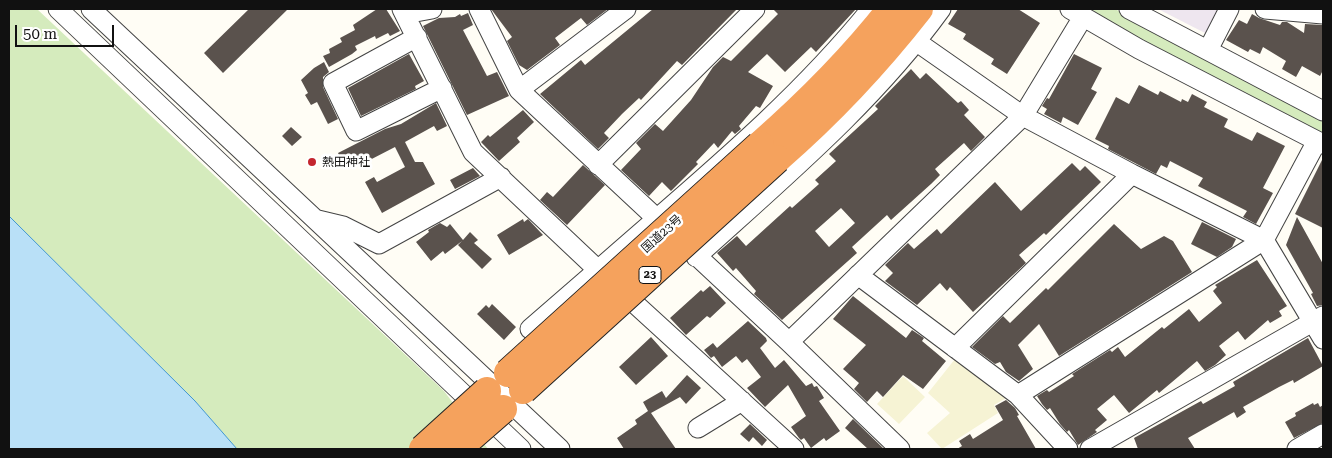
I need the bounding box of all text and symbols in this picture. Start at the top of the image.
scale bar [18,15,116,47]
text: 50 m [23,25,57,43]
place label: 熱田神社 [322,155,370,169]
marker: 熱田神社 [306,156,318,168]
street label: 国道23号 [639,212,685,256]
road number: 23 [639,266,661,284]

